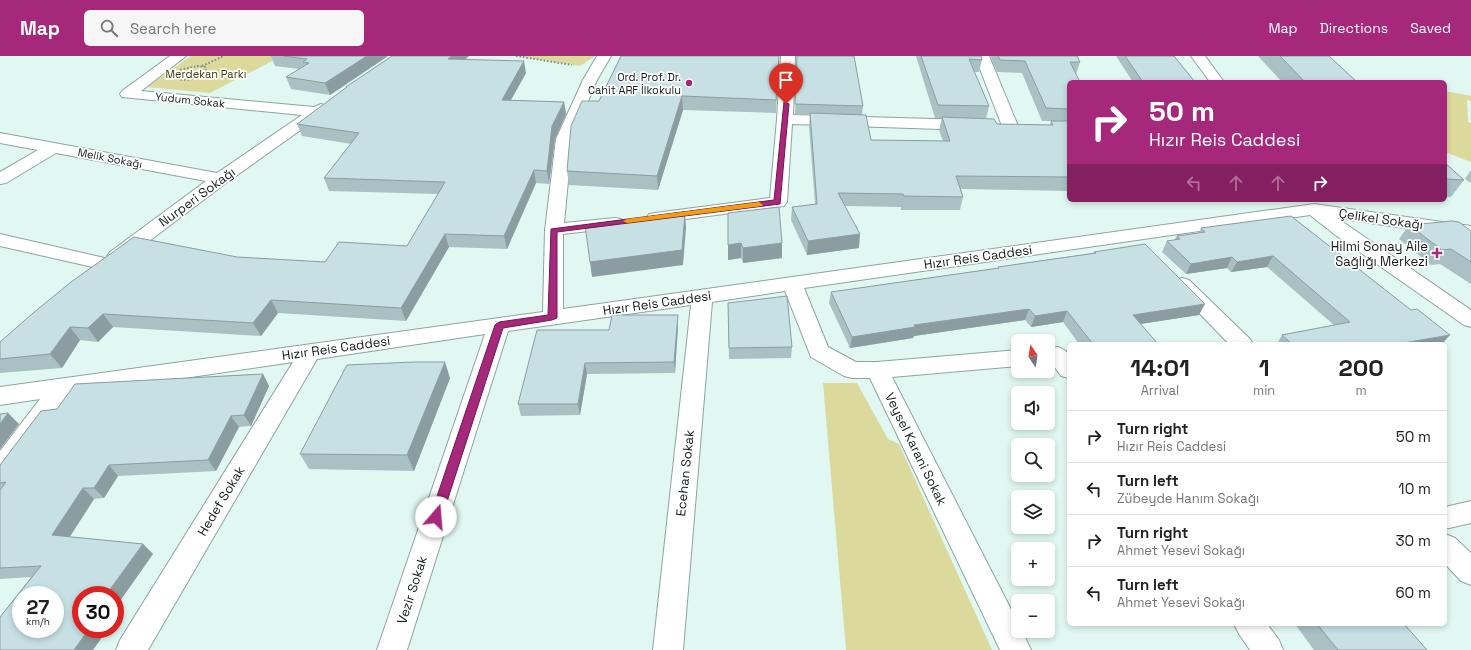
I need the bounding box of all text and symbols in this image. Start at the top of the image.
search box [84,10,364,46]
text: Map [20,16,60,41]
icon: search [98,17,120,39]
text: Search here [130,19,216,38]
text: Map [1268,19,1298,37]
text: Directions [1320,19,1388,37]
text: Saved [1410,19,1451,37]
pin [769,63,803,104]
park label: Merdekan Parkı [166,67,246,81]
icon: arrive [775,69,797,91]
place label: Ord. Prof. Dr. Cahit ARF İlkokulu [588,70,681,97]
marker: Ord. Prof. Dr. Cahit ARF İlkokulu [684,78,694,88]
street label: Yudum Sokak [154,89,226,111]
text: 50 m [1149,93,1215,129]
icon: right [1083,96,1135,148]
text: Hızır Reis Caddesi [1149,128,1300,151]
street label: Melik Sokağı [77,145,143,171]
street label: Nurperi Sokağı [155,163,239,231]
icon: left [1183,172,1205,194]
icon: ahead [1225,172,1247,194]
icon: ahead [1267,172,1289,194]
icon: right [1309,172,1331,194]
street label: Çelikel Sokağı [1338,205,1424,233]
place label: Hilmi Sonay Aile Sağlığı Merkezi [1331,238,1428,270]
street label: Hızır Reis Caddesi [923,241,1033,273]
marker: Hilmi Sonay Aile Sağlığı Merkezi [1431,247,1443,259]
street label: Hızır Reis Caddesi [602,287,712,319]
street label: Hızır Reis Caddesi [281,332,391,364]
north arrow [1011,334,1055,378]
map controls [1011,334,1055,638]
text: 14:01 [1130,352,1190,383]
text: 1 [1259,352,1270,383]
text: 200 [1338,352,1384,383]
text: Arrival [1141,382,1179,399]
text: min [1253,382,1275,399]
text: m [1356,382,1367,399]
button: sound [1011,386,1055,430]
street label: Veysel Karani Sokak [881,390,951,508]
text: Turn right [1117,419,1188,438]
icon: right [1083,426,1105,448]
text: 50 m [1396,427,1431,446]
street label: Ecehan Sokak [672,429,698,517]
button: search [1011,438,1055,482]
text: Hızır Reis Caddesi [1117,438,1226,455]
street label: Hedef Sokak [194,463,248,539]
text: Turn left [1117,471,1179,490]
icon: left [1083,478,1105,500]
text: 10 m [1398,479,1431,498]
button: layers [1011,490,1055,534]
text: Zübeyde Hanım Sokağı [1117,490,1259,507]
position arrow [415,496,457,538]
text: Turn right [1117,523,1188,542]
icon: right [1083,530,1105,552]
text: 30 m [1396,531,1431,550]
button: + [1011,542,1055,586]
text: Ahmet Yesevi Sokağı [1117,542,1245,559]
street label: Vezir Sokak [393,554,431,626]
text: Turn left [1117,575,1179,594]
icon: left [1083,582,1105,604]
text: 60 m [1395,583,1431,602]
speed limit sign: 30 [72,586,124,638]
text: 27 [27,594,49,620]
button: − [1011,594,1055,638]
text: Ahmet Yesevi Sokağı [1117,594,1245,611]
text: km/h [26,615,50,628]

